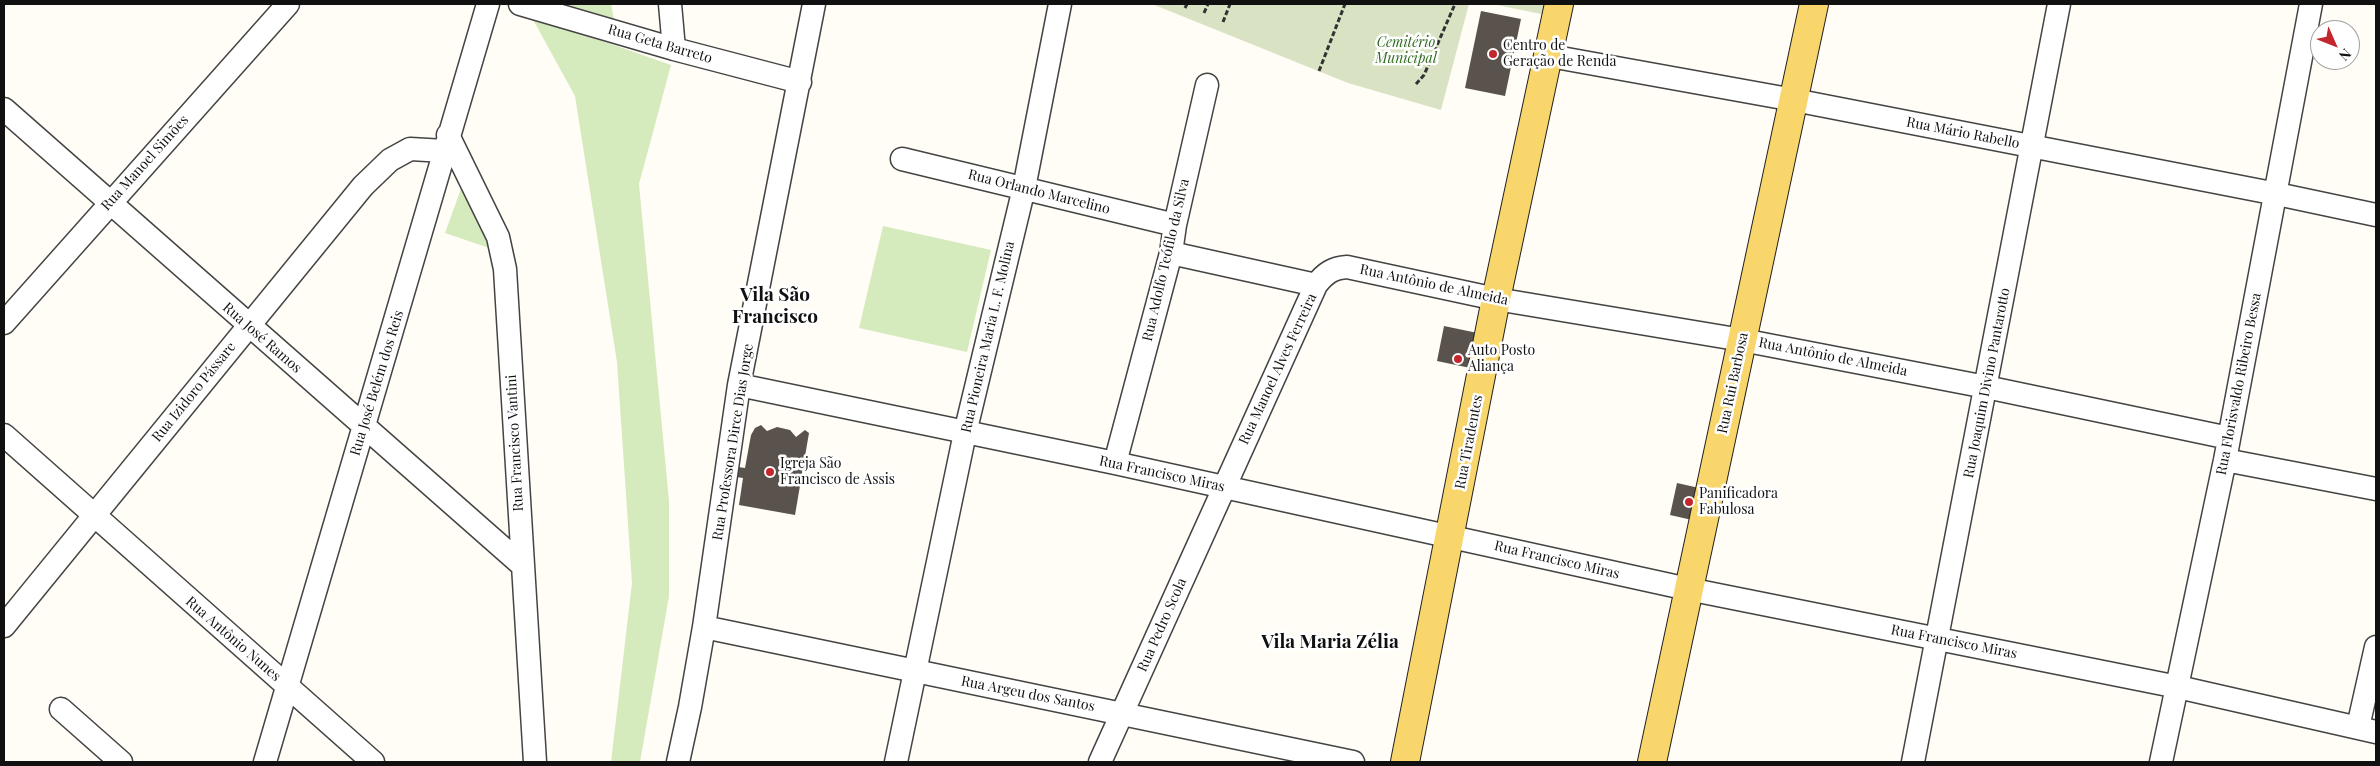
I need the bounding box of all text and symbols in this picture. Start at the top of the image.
north arrow [2310,20,2360,70]
street label: Rua Geta Barreto [606,21,714,67]
park label: Cemitério Municipal [1375,35,1437,68]
place label: Centro de Geração de Renda [1503,38,1616,70]
text: N [2335,45,2356,65]
marker: Centro de Geração de Renda [1487,48,1499,60]
street label: Rua Manoel Simões [98,112,192,214]
street label: Rua Mário Rabello [1905,114,2021,152]
street label: Rua Orlando Marcelino [966,166,1112,218]
street label: Rua Adolfo Teófilo da Silva [1139,177,1193,343]
street label: Rua Pioneira Maria L. F. Molina [958,240,1018,434]
street label: Rua Antônio de Almeida [1358,261,1510,309]
district label: Vila São Francisco [732,284,818,328]
street label: Rua Joaquim Divino Pantarotto [1960,287,2014,479]
street label: Rua Manoel Alves Ferreira [1236,291,1320,447]
street label: Rua Florisvaldo Ribeiro Bessa [2213,292,2265,476]
street label: Rua José Ramos [219,299,305,377]
street label: Rua José Belém dos Reis [347,308,407,458]
street label: Rua Rui Barbosa [1714,331,1752,435]
street label: Rua Antônio de Almeida [1757,334,1909,380]
street label: Rua Izidoro Pássare [149,339,239,445]
street label: Rua Professora Dirce Dias Jorge [709,342,757,542]
place label: Auto Posto Aliança [1468,343,1535,376]
marker: Auto Posto Aliança [1452,353,1464,365]
street label: Rua Francisco Vantini [503,374,527,512]
street label: Rua Tiradentes [1452,394,1486,490]
street label: Rua Francisco Miras [1098,452,1226,496]
place label: Igreja São Francisco de Assis [780,456,895,488]
marker: Igreja São Francisco de Assis [764,466,776,478]
place label: Panificadora Fabulosa [1699,486,1778,518]
marker: Panificadora Fabulosa [1683,496,1695,508]
street label: Rua Francisco Miras [1493,537,1621,583]
street label: Rua Pedro Scola [1134,575,1190,675]
street label: Rua Antônio Nunes [182,593,284,685]
street label: Rua Francisco Miras [1890,622,2018,662]
district label: Vila Maria Zélia [1261,631,1399,653]
street label: Rua Argeu dos Santos [960,673,1096,715]

